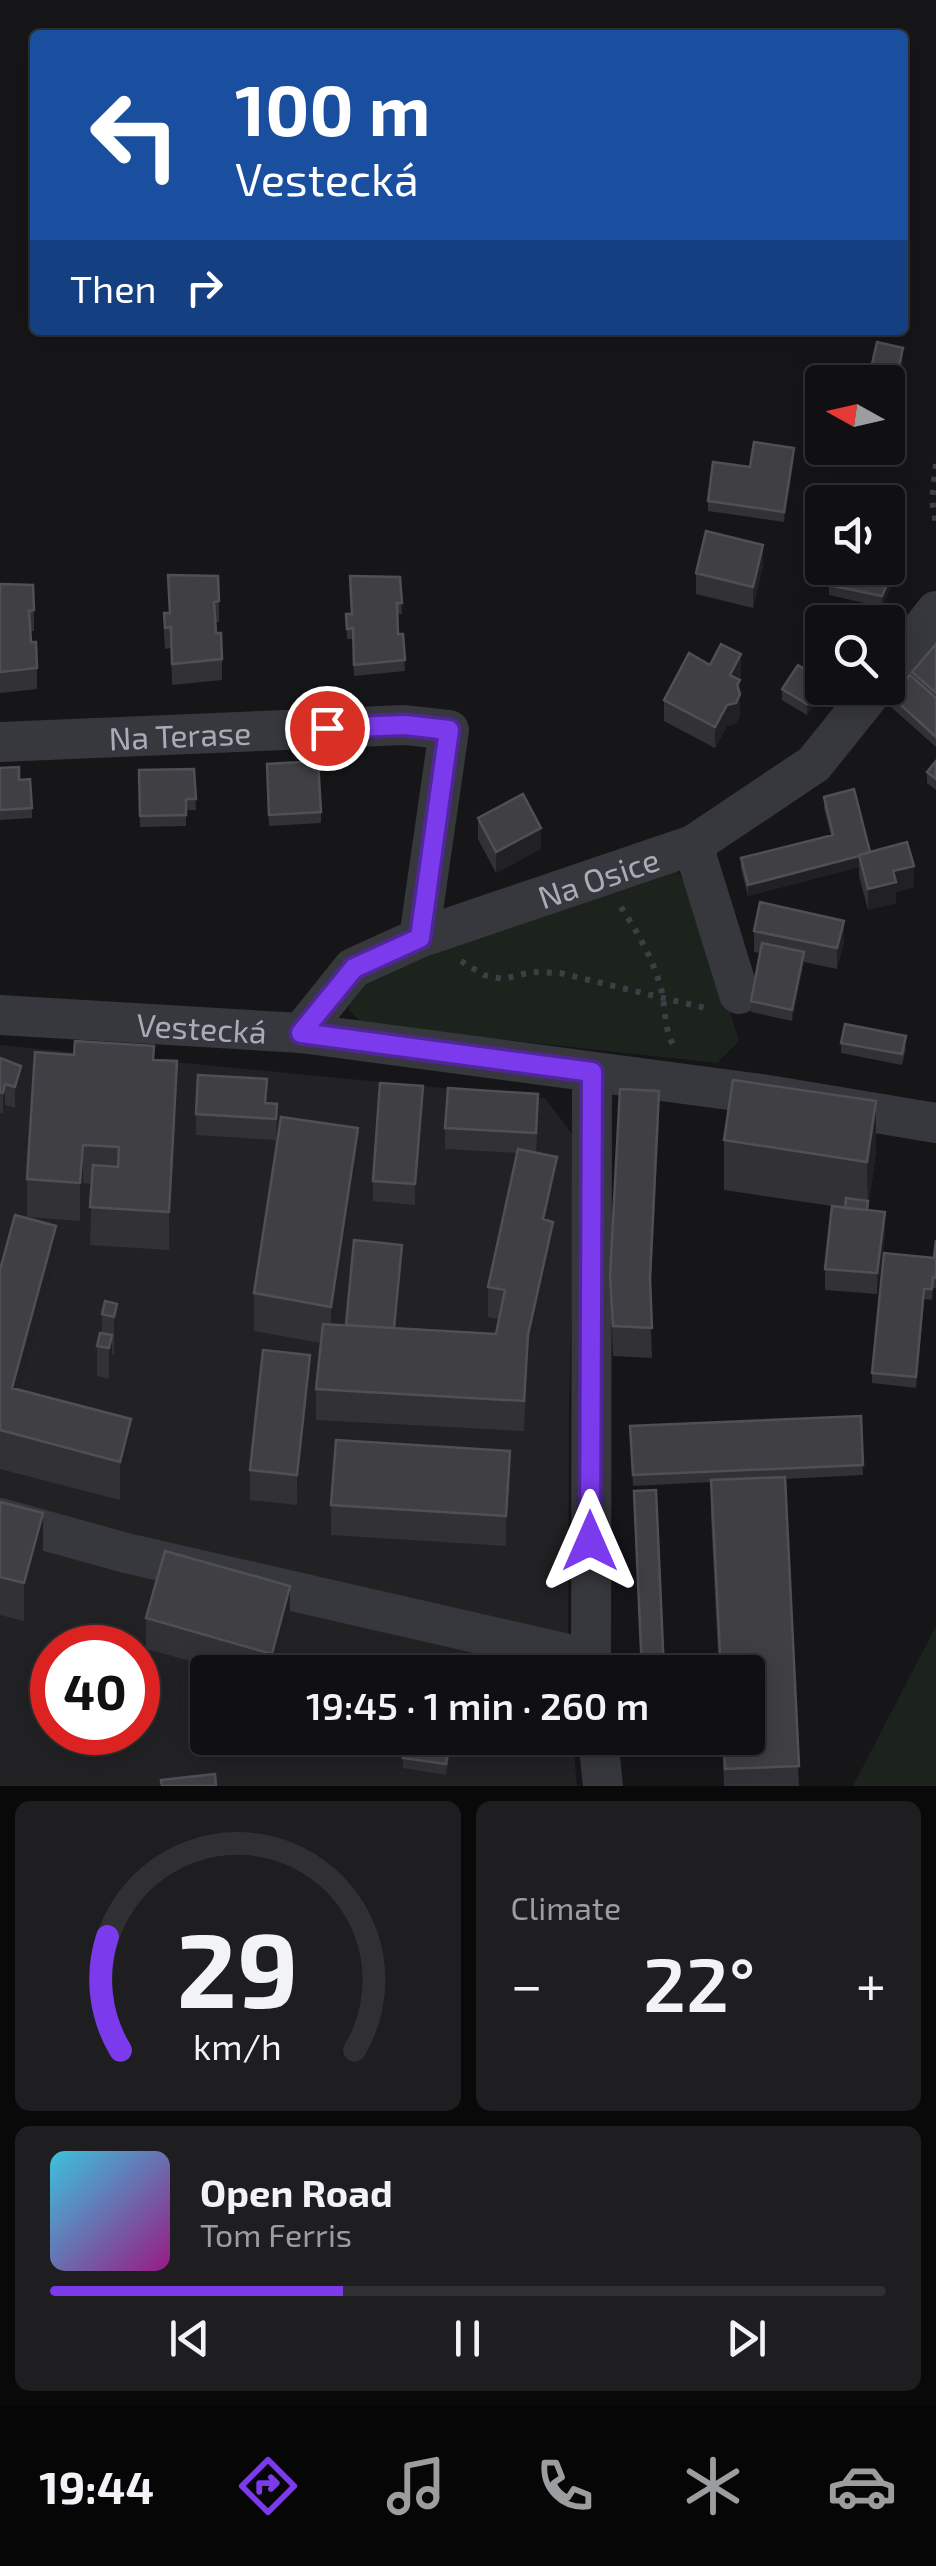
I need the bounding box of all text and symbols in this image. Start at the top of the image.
text: 100 m [235,66,430,150]
icon: left [70,70,200,200]
text: Vestecká [235,151,419,205]
icon: right [177,260,232,315]
text: Then [70,265,157,311]
north arrow [805,365,905,465]
map controls [805,365,905,705]
button: sound [805,485,905,585]
button: search [805,605,905,705]
pin [285,686,370,771]
icon: arrive [300,701,355,756]
street label: Na Terase [108,712,252,756]
street label: Na Osice [533,839,664,915]
street label: Vestecká [135,1004,268,1050]
position arrow [538,1489,642,1593]
speed limit sign: 40 [30,1625,160,1755]
text: 19:45 · 1 min · 260 m [306,1682,649,1728]
text: Climate [511,1888,621,1926]
text: 29 [177,1904,299,2029]
text: 22° [643,1937,755,2027]
text: − [511,1950,543,2016]
text: + [856,1950,886,2016]
text: km/h [193,2024,282,2067]
text: Open Road [200,2169,393,2215]
text: Tom Ferris [200,2215,352,2253]
icon: previous [162,2311,217,2366]
icon: pause [440,2311,495,2366]
icon: next [719,2311,774,2366]
icon: directions [233,2451,303,2521]
icon: music [381,2451,451,2521]
icon: phone [530,2451,600,2521]
icon: climate [678,2451,748,2521]
icon: car [827,2451,897,2521]
text: 19:44 [39,2459,154,2513]

